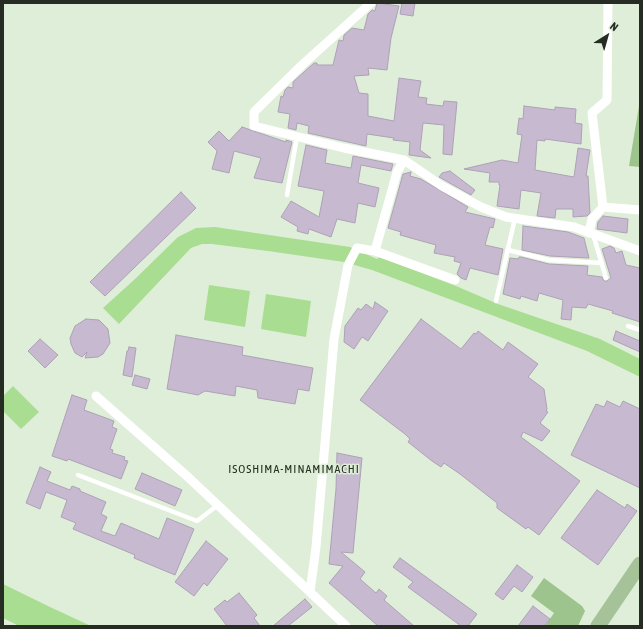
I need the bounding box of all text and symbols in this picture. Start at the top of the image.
north arrow [587,16,627,56]
text: N [608,20,620,33]
district label: ISOSHIMA-MINAMIMACHI [228,462,360,476]

